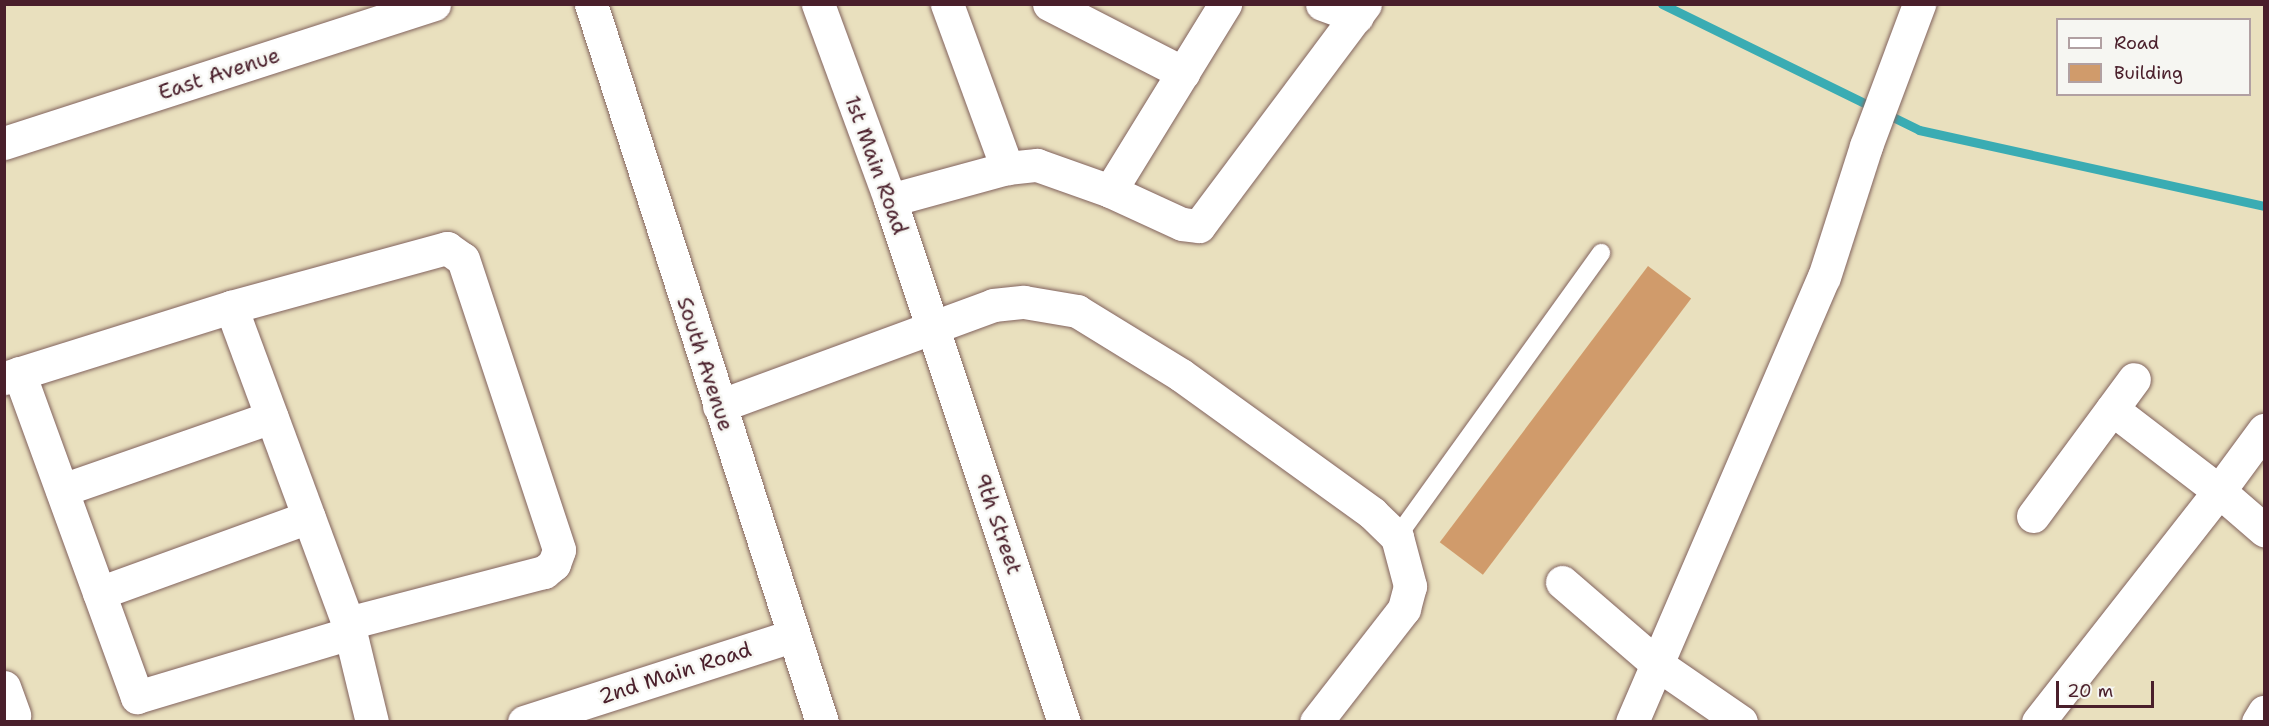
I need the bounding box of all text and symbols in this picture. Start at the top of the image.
legend [2056,18,2251,96]
text: Road [2114,31,2159,55]
street label: East Avenue [155,43,283,105]
text: Building [2114,61,2183,85]
street label: 1st Main Road [839,92,913,238]
street label: South Avenue [671,294,739,434]
street label: 9th Street [969,470,1027,578]
street label: 2nd Main Road [596,636,754,710]
scale bar [2059,669,2156,707]
text: 20 m [2067,679,2113,703]

